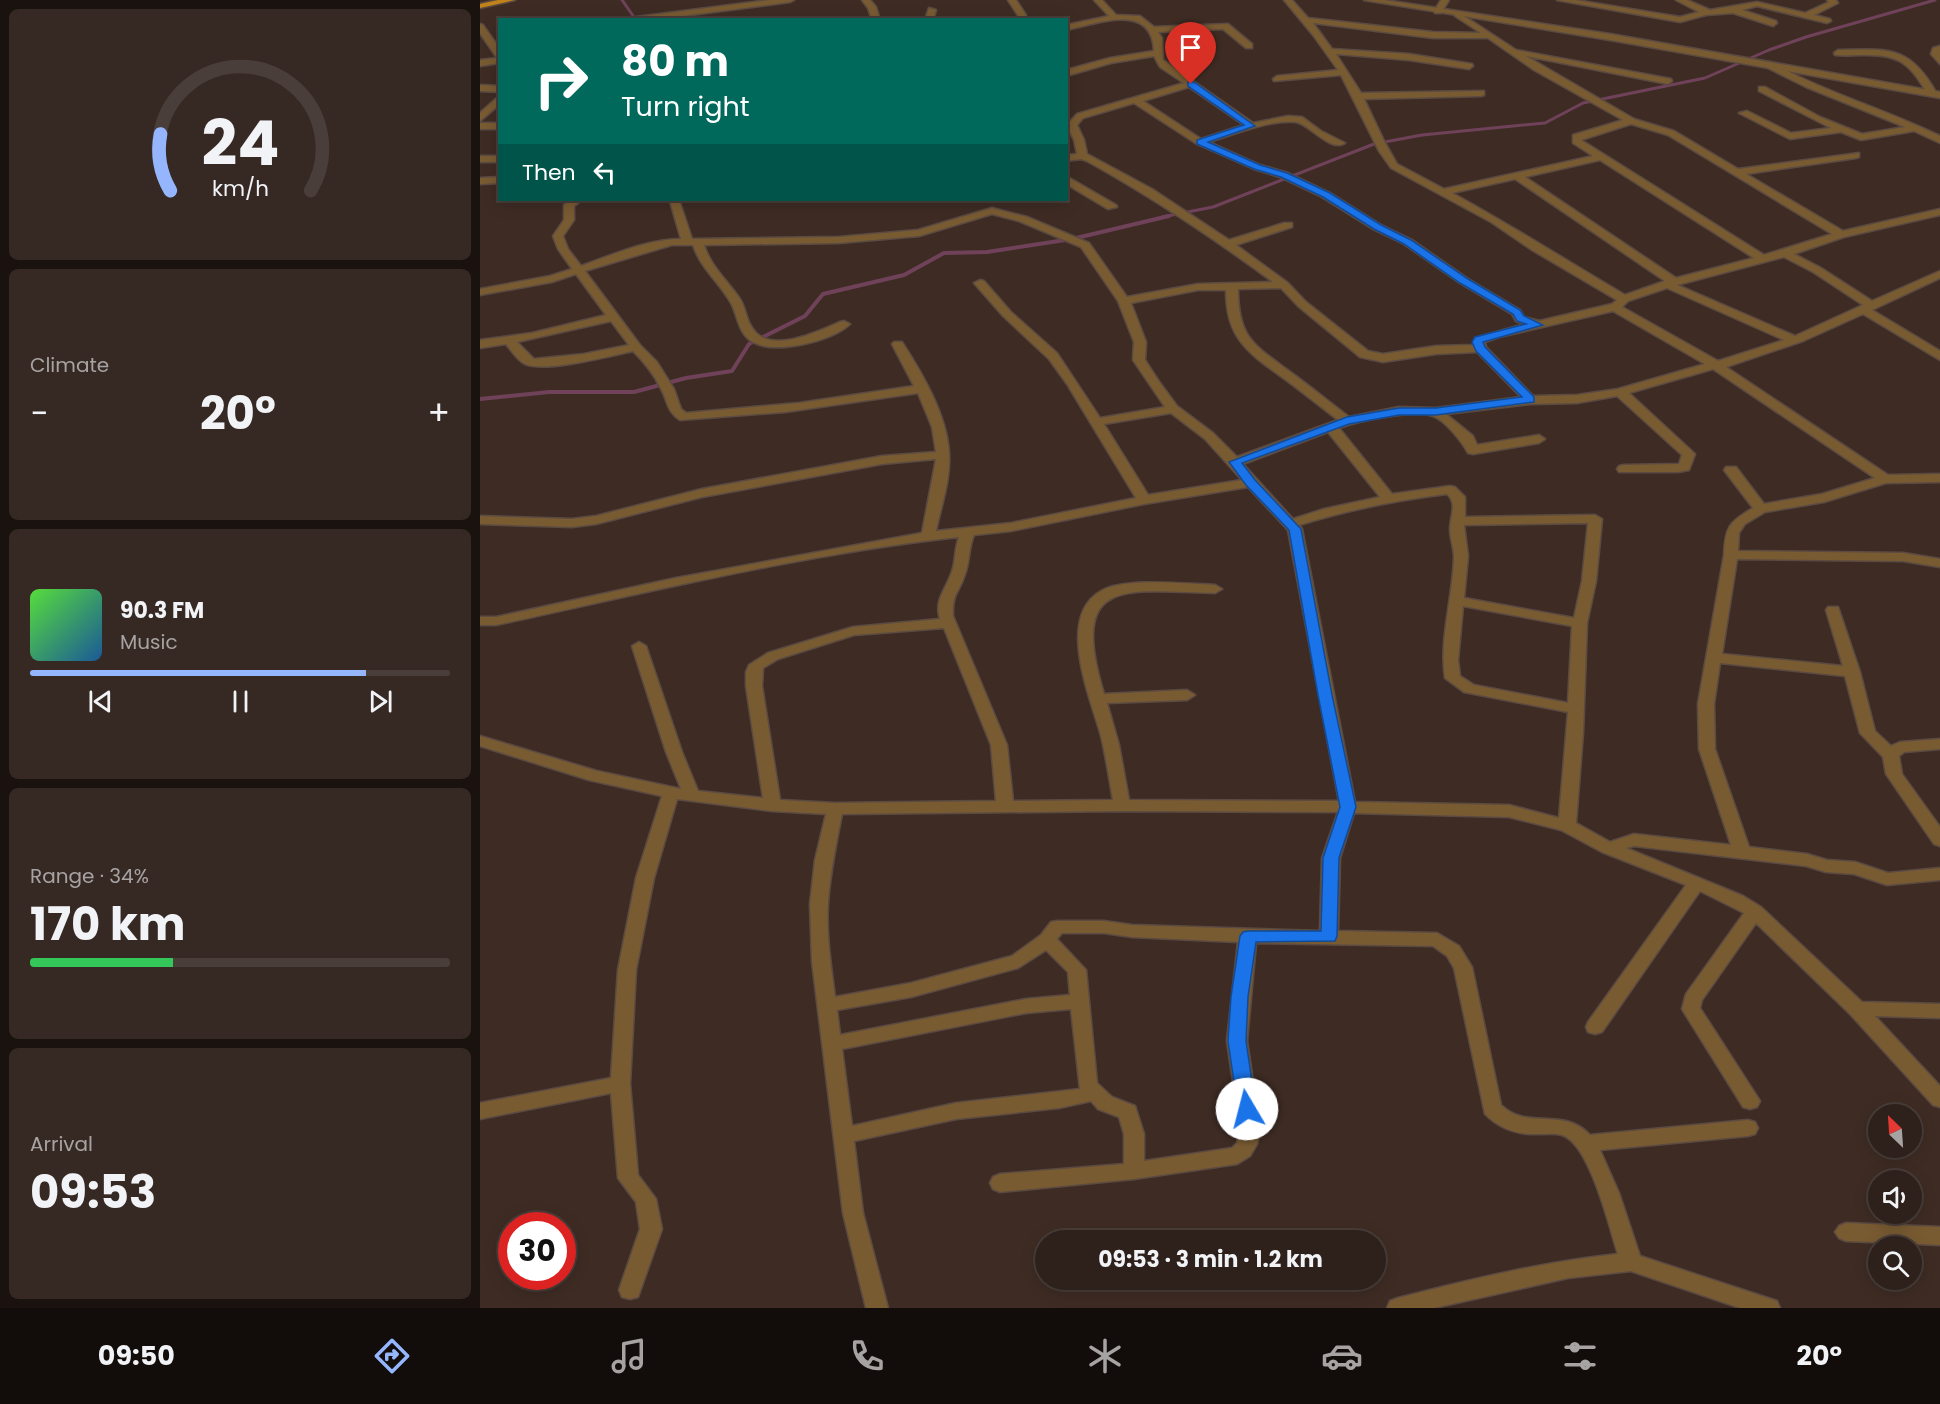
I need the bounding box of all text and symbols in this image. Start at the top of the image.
pin [1165,22,1216,84]
icon: arrive [1174,31,1207,64]
text: 80 m [621,32,729,91]
icon: right [522,42,600,120]
text: Turn right [621,88,750,125]
text: 24 [201,100,279,188]
icon: left [588,156,621,189]
text: Then [522,157,576,188]
text: km/h [211,174,269,205]
text: Climate [30,351,109,379]
text: 20° [200,382,276,445]
text: − [30,390,48,437]
text: + [427,390,450,437]
text: 90.3 FM [120,595,204,626]
text: Music [120,628,178,656]
icon: previous [84,685,117,718]
icon: pause [224,685,257,718]
icon: next [364,685,397,718]
text: Range · 34% [30,862,149,890]
text: 170 km [30,893,185,956]
position arrow [1215,1077,1279,1141]
north arrow [1868,1104,1922,1158]
map controls [1868,1104,1922,1290]
text: Arrival [30,1130,93,1158]
text: 09:53 [30,1161,156,1224]
button: sound [1868,1170,1922,1224]
speed limit sign: 30 [498,1212,576,1290]
button: search [1868,1236,1922,1290]
text: 09:53 · 3 min · 1.2 km [1098,1244,1323,1275]
icon: directions [371,1335,413,1377]
icon: music [608,1335,650,1377]
icon: phone [846,1335,888,1377]
icon: climate [1084,1335,1126,1377]
icon: car [1321,1335,1363,1377]
icon: filters [1559,1335,1601,1377]
text: 09:50 [98,1337,175,1374]
text: 20° [1797,1337,1842,1374]

